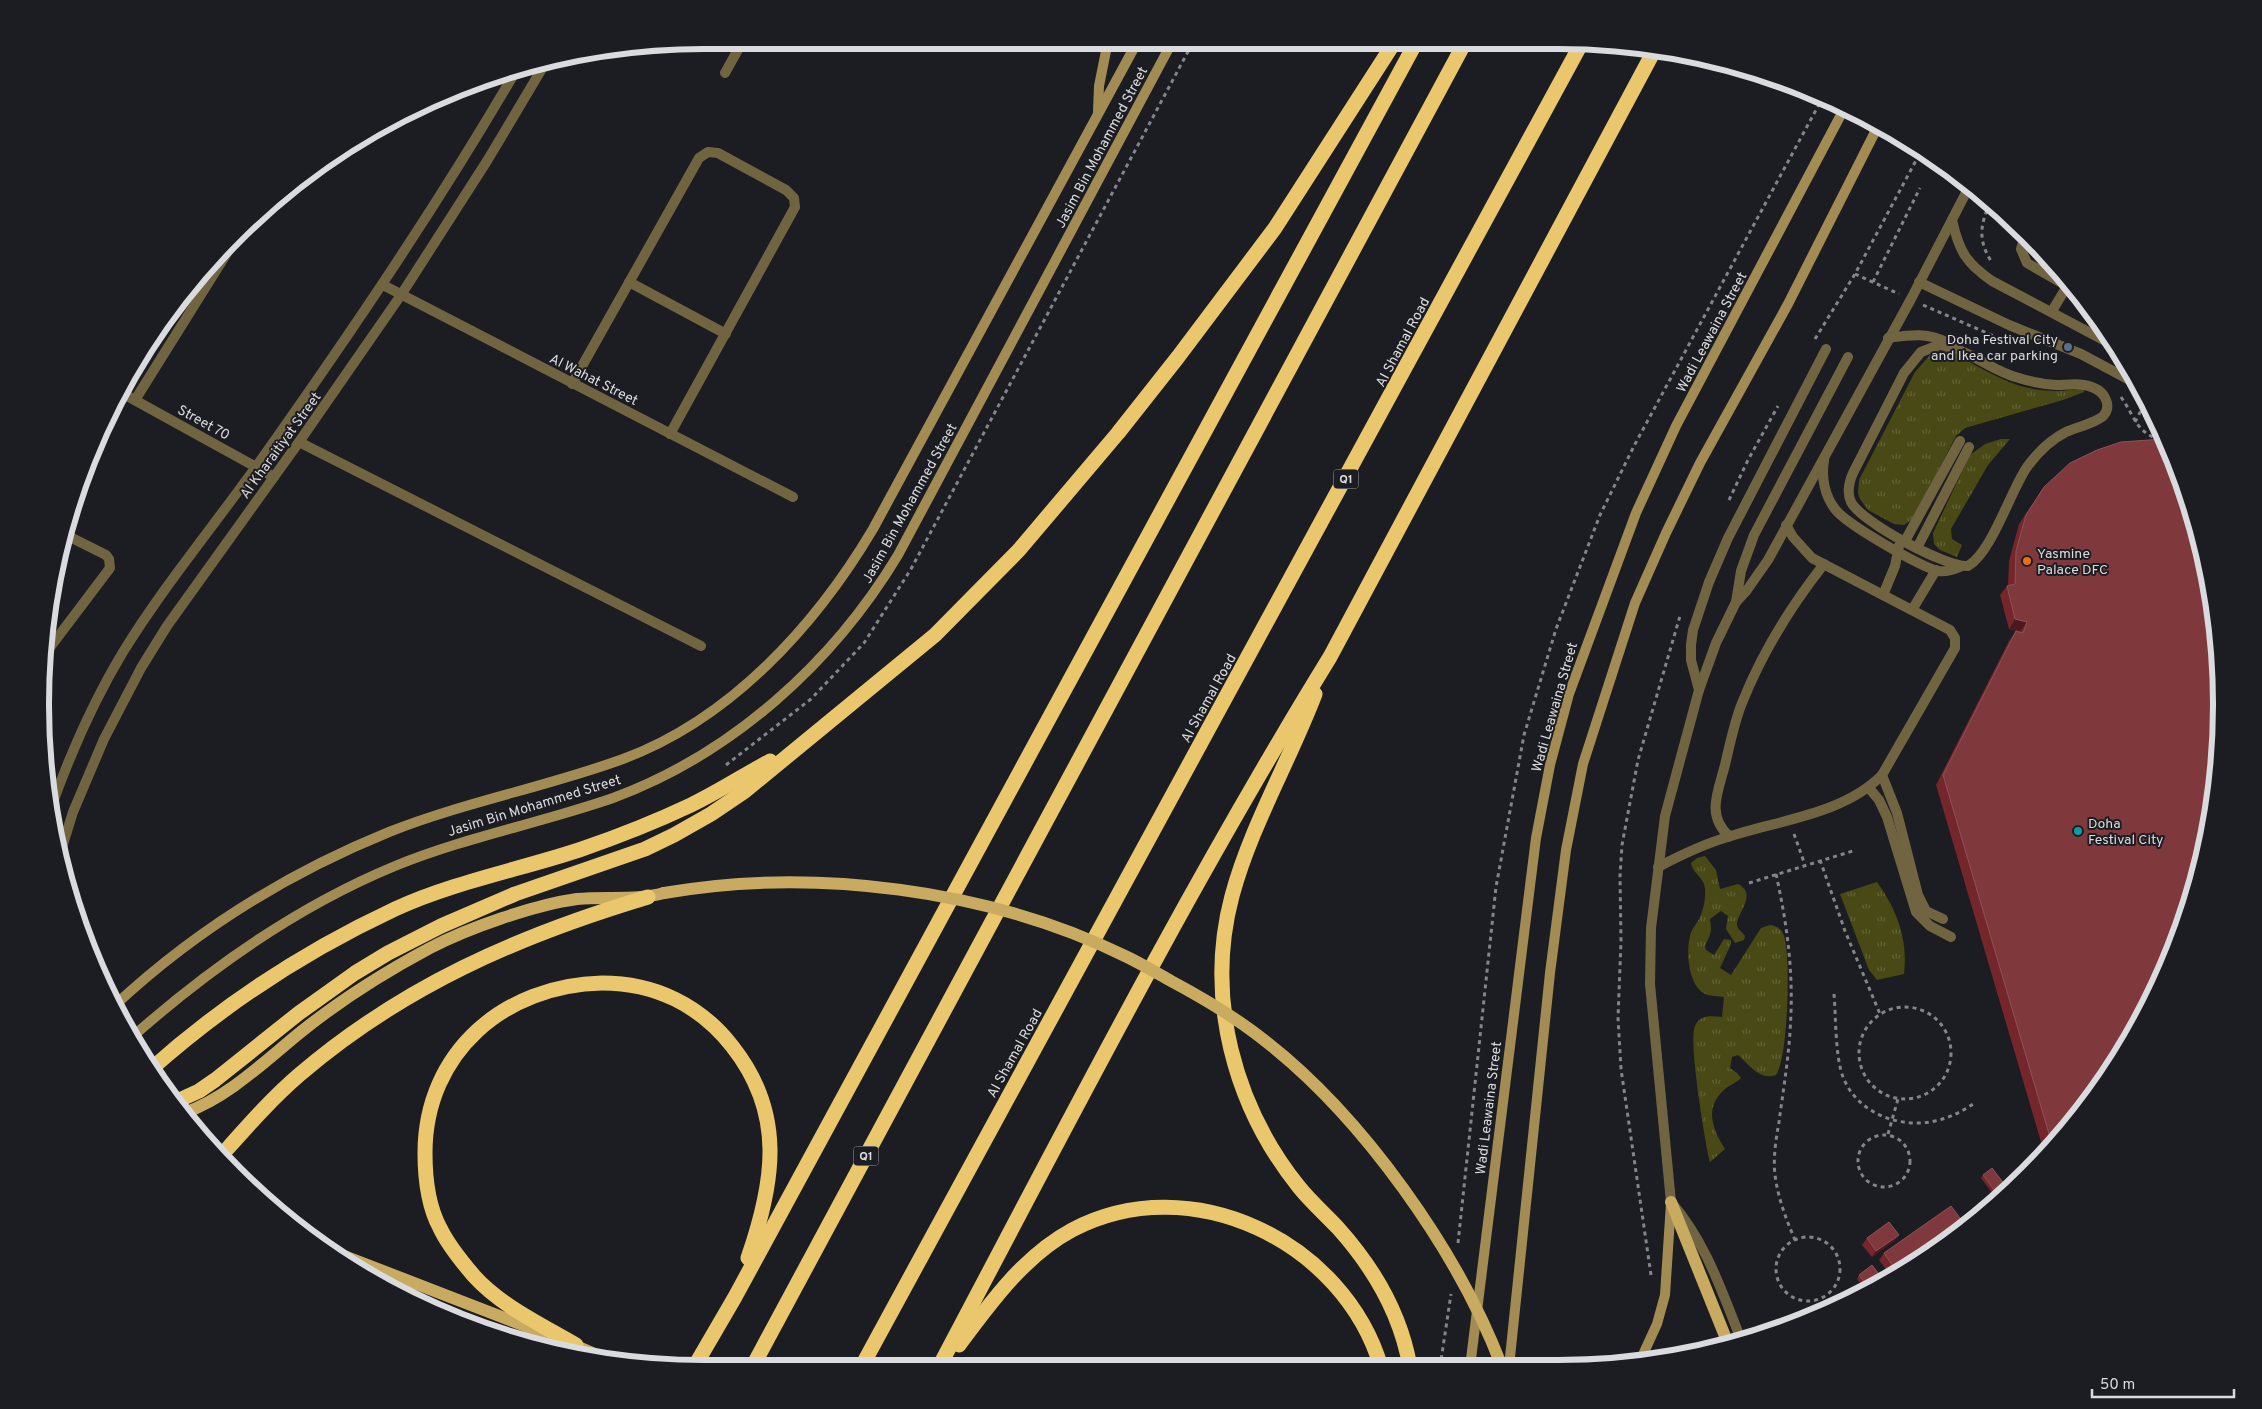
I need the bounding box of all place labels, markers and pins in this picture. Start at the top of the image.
place label: Doha Festival City and Ikea car parking [1931,332,2058,365]
marker: Doha Festival City and Ikea car parking [2062,341,2074,353]
place label: Yasmine Palace DFC [2037,546,2108,579]
marker: Yasmine Palace DFC [2021,555,2033,567]
place label: Doha Festival City [2088,816,2163,849]
marker: Doha Festival City [2072,825,2084,837]

